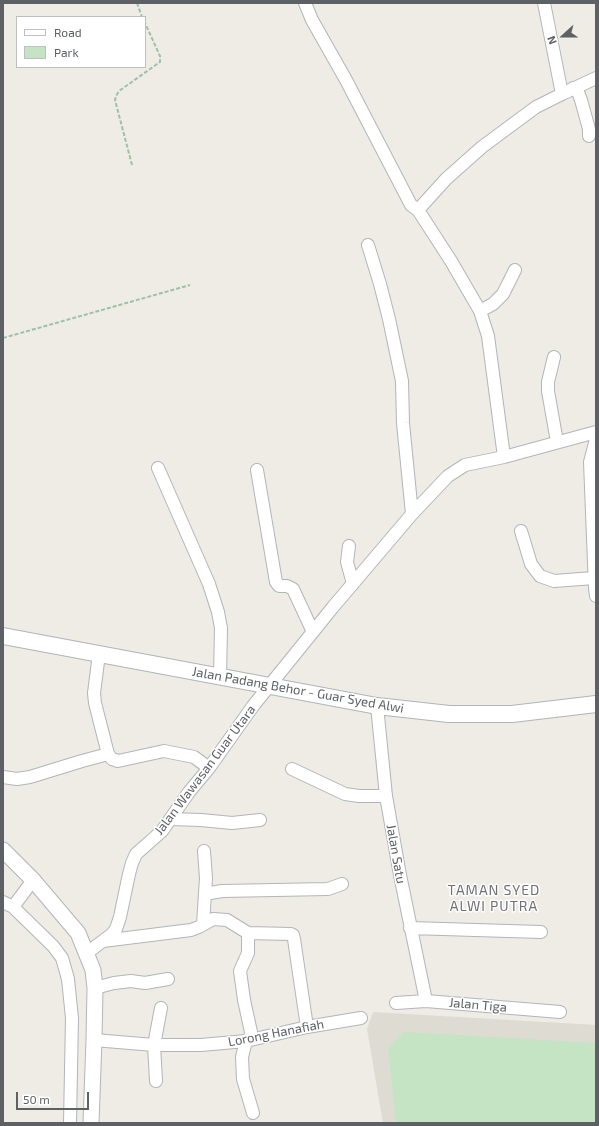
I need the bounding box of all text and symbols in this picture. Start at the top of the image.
legend [16,16,146,68]
north arrow [543,16,583,56]
text: Road [54,25,82,39]
text: N [544,34,559,47]
text: Park [54,45,79,59]
street label: Jalan Padang Behor - Guar Syed Alwi [191,664,405,716]
street label: Jalan Wawasan Guar Utara [151,702,259,838]
street label: Jalan Satu [383,823,409,885]
district label: TAMAN SYED ALWI PUTRA [448,882,540,914]
street label: Jalan Tiga [448,995,508,1015]
street label: Lorong Hanafiah [227,1016,325,1050]
scale bar [18,1084,91,1110]
text: 50 m [23,1092,50,1106]

